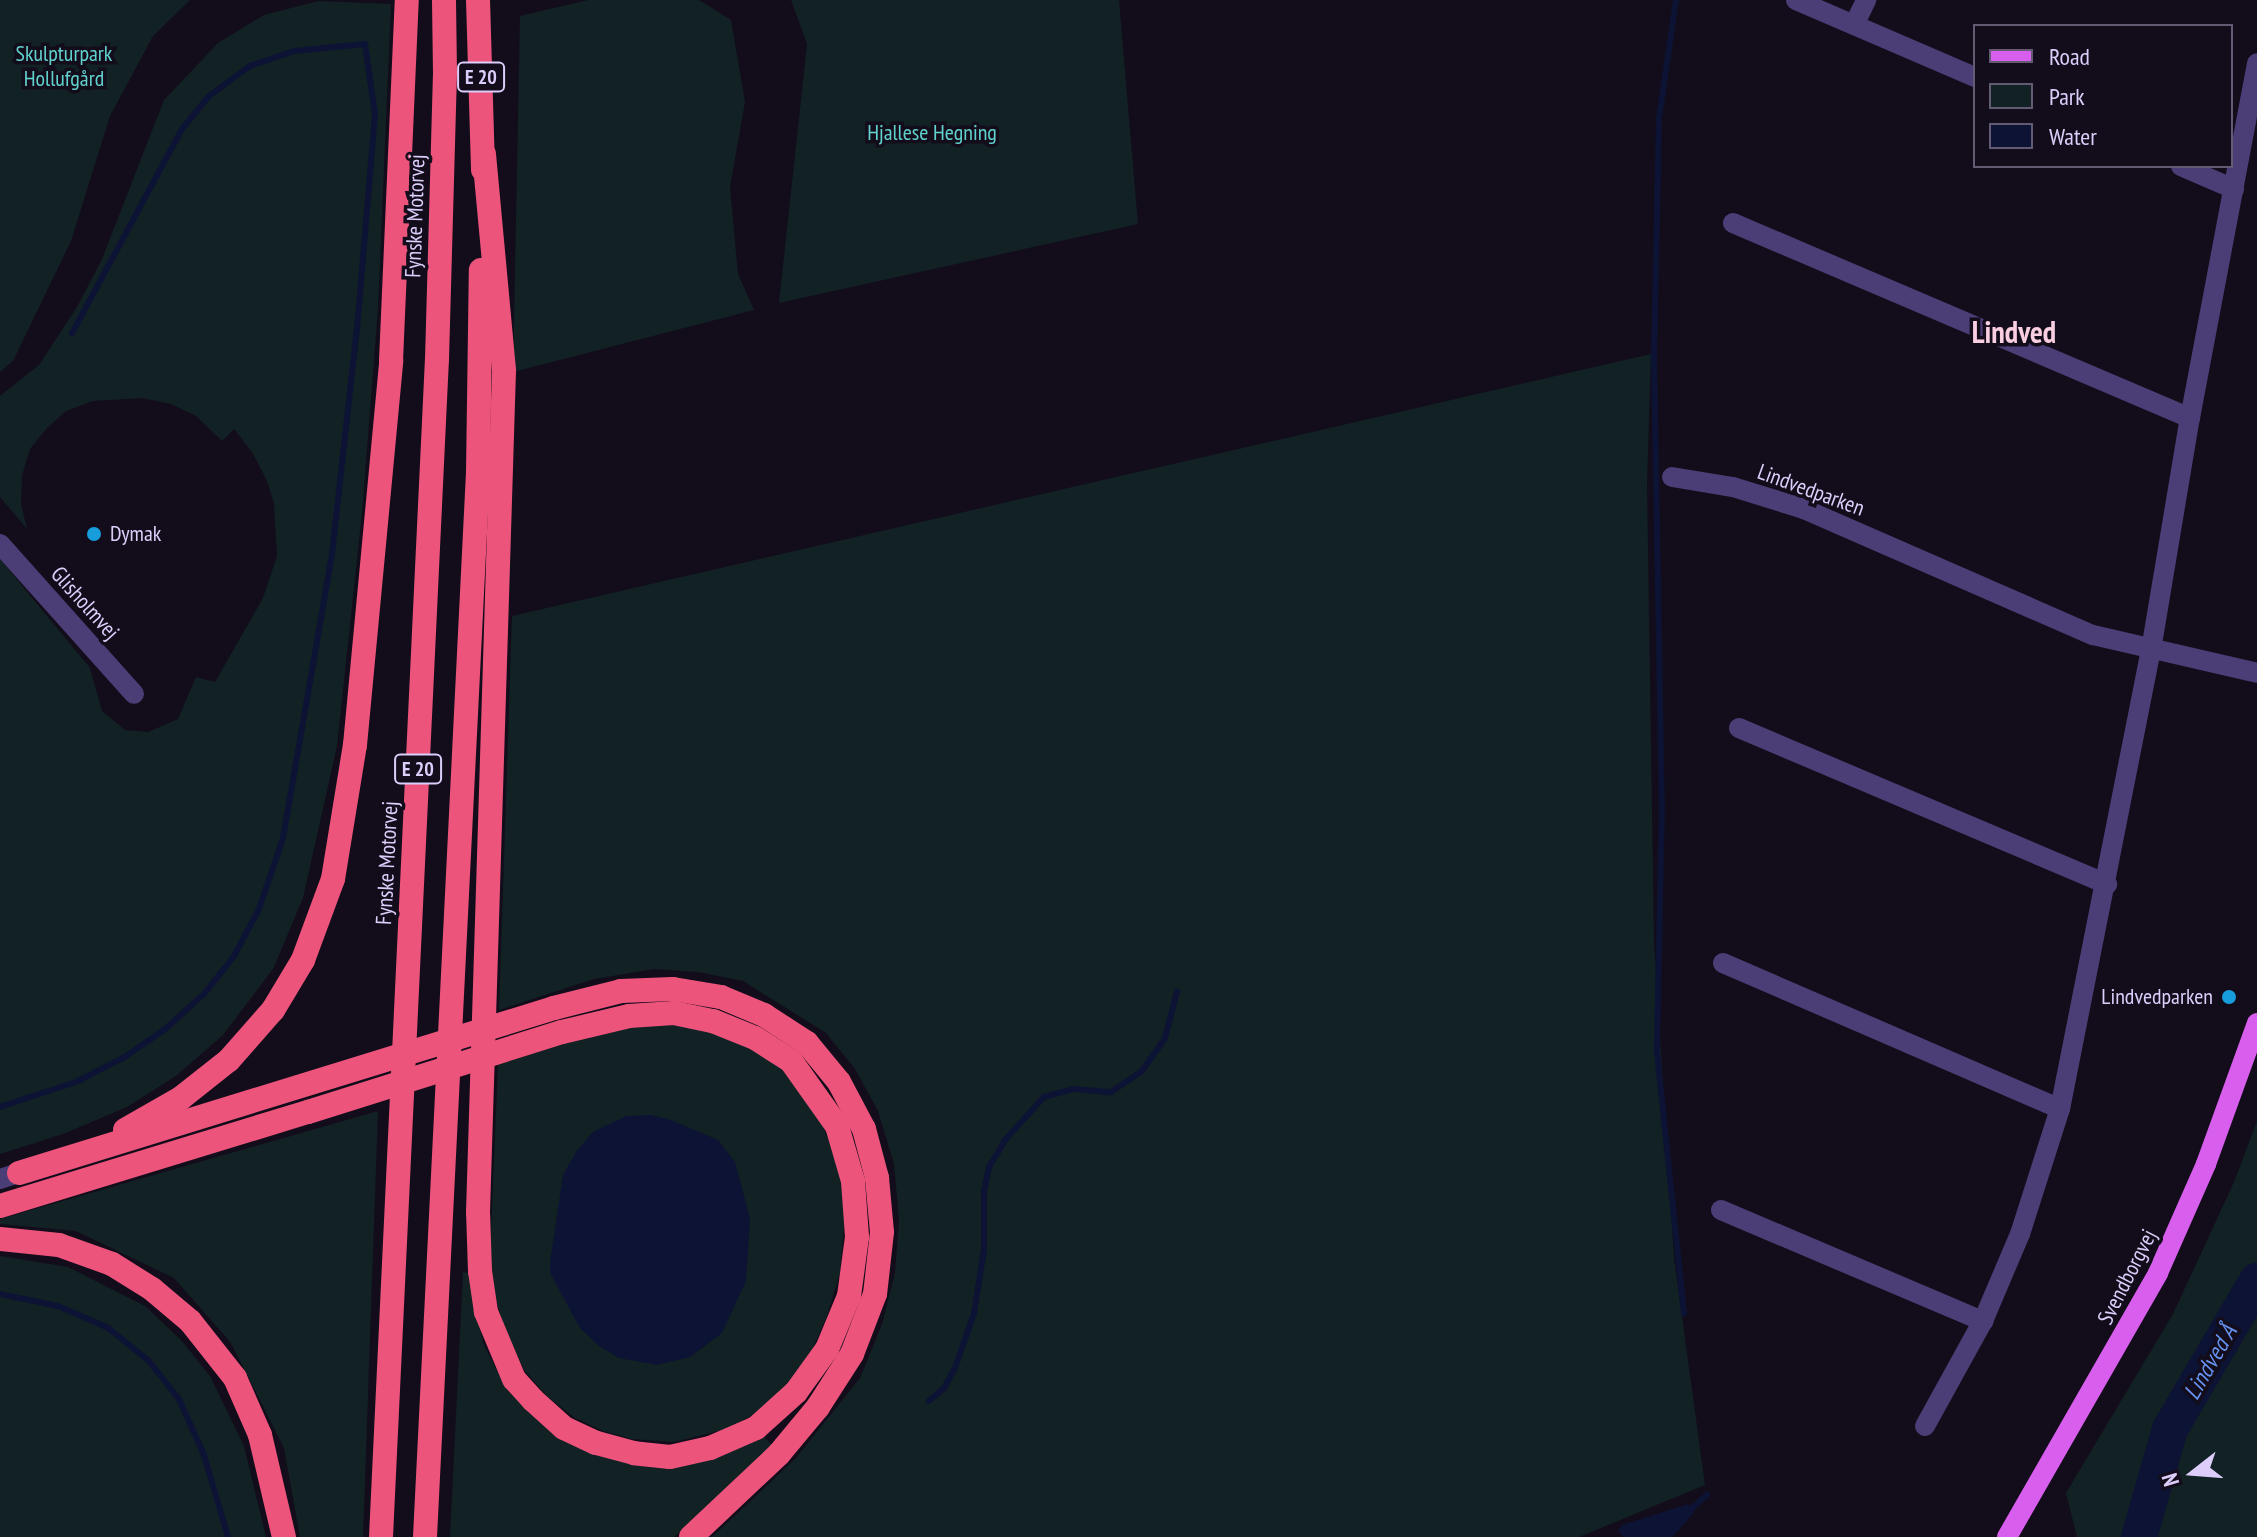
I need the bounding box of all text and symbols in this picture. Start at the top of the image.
legend [1973,24,2233,168]
park label: Skulpturpark Hollufgård [16,40,112,92]
text: Road [2049,41,2090,72]
road number: E 20 [457,61,505,93]
text: Park [2049,81,2085,112]
park label: Hjallese Hegning [867,120,997,146]
text: Water [2049,121,2097,152]
street label: Fynske Motorvej [400,154,430,278]
district label: Lindved [1972,314,2056,350]
street label: Lindvedparken [1754,458,1868,522]
place label: Dymak [110,521,161,547]
marker: Dymak [85,525,103,543]
street label: Glisholmvej [45,561,125,645]
road number: E 20 [394,753,442,785]
street label: Fynske Motorvej [371,800,403,926]
place label: Lindvedparken [2101,984,2213,1010]
marker: Lindvedparken [2220,988,2238,1006]
street label: Svendborgvej [2092,1225,2162,1329]
water label: Lindved Å [2177,1319,2243,1405]
north arrow [2153,1433,2233,1513]
text: N [2155,1470,2185,1490]

